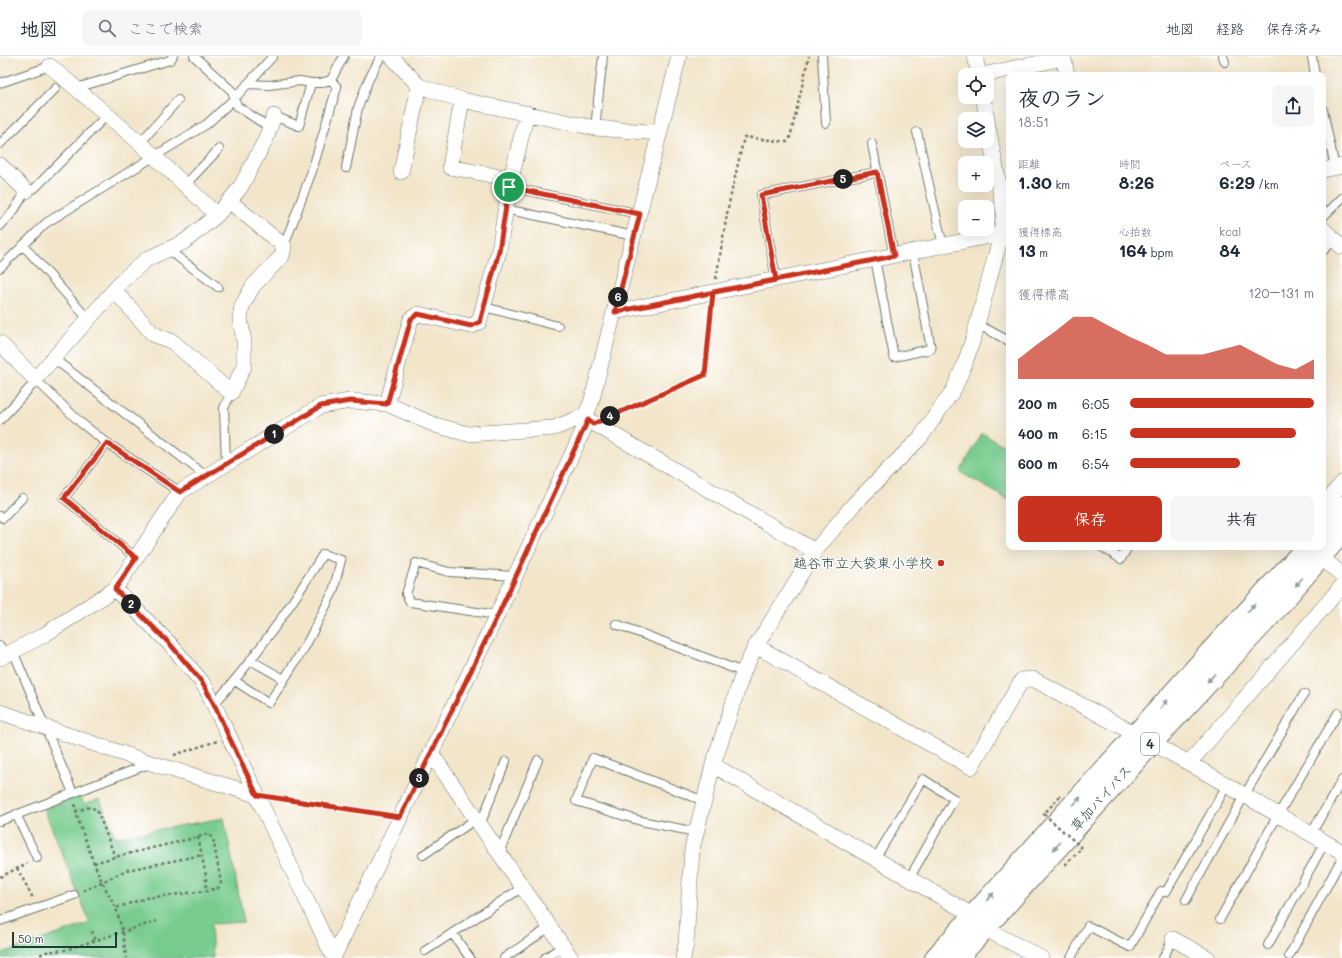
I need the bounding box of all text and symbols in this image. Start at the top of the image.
search box [82,10,362,46]
text: 地図 [20,16,58,41]
icon: search [96,17,118,39]
text: ここで検索 [128,18,203,38]
text: 地図 [1166,19,1194,38]
text: 経路 [1216,19,1244,38]
text: 保存済み [1266,19,1322,38]
map controls [958,68,994,236]
button: locate [958,68,994,104]
text: 夜のラン [1018,83,1106,112]
button: share [1272,85,1314,127]
button: layers [958,112,994,148]
text: 18:51 [1018,113,1049,130]
button: + [958,156,994,192]
text: 距離 [1018,156,1040,171]
text: 時間 [1119,156,1141,171]
text: ペース [1219,156,1252,171]
pin: 5 [833,169,853,189]
pin [492,170,526,204]
text: 5 [840,171,846,186]
text: 1.30 [1018,171,1052,193]
text: 8:26 [1119,171,1154,193]
text: 6:29 [1219,171,1255,193]
icon: arrive [498,176,520,198]
text: km [1052,177,1070,192]
text: /km [1255,177,1279,192]
button: − [958,200,994,236]
text: 獲得標高 [1018,224,1062,239]
text: 心拍数 [1119,224,1152,239]
text: kcal [1219,224,1241,239]
text: 13 [1018,239,1036,261]
text: 164 [1119,239,1147,261]
text: 84 [1219,239,1241,261]
text: m [1036,245,1048,260]
text: bpm [1147,245,1173,260]
text: 120–131 m [1249,284,1314,301]
text: 獲得標高 [1018,285,1070,302]
pin: 6 [608,287,628,307]
text: 6 [615,289,621,304]
text: 200 m [1018,395,1057,412]
text: 6:05 [1082,395,1109,412]
pin: 4 [600,406,620,426]
text: 4 [607,408,613,423]
pin: 1 [264,424,284,444]
text: 400 m [1018,425,1058,442]
text: 6:15 [1082,425,1107,442]
text: 1 [272,426,276,441]
text: 600 m [1018,455,1058,472]
text: 6:54 [1082,455,1109,472]
button: 保存 [1018,496,1162,542]
button: 共有 [1170,496,1314,542]
place label: 越谷市立大袋東小学校 [793,553,933,572]
marker: 越谷市立大袋東小学校 [936,558,946,568]
one-way arrow [1294,577,1303,587]
pin: 2 [121,594,141,614]
text: 2 [128,596,134,611]
one-way arrow [1247,603,1256,613]
one-way arrow [1207,673,1216,683]
one-way arrow [1159,699,1169,709]
road number: 4 [1141,733,1159,755]
street label: 草加バイパス [1066,760,1136,835]
pin: 3 [409,768,429,788]
text: 3 [416,770,422,785]
one-way arrow [1072,796,1082,806]
one-way arrow [1053,841,1062,851]
one-way arrow [985,892,994,903]
scale bar [12,930,117,949]
text: 50 m [18,931,44,946]

